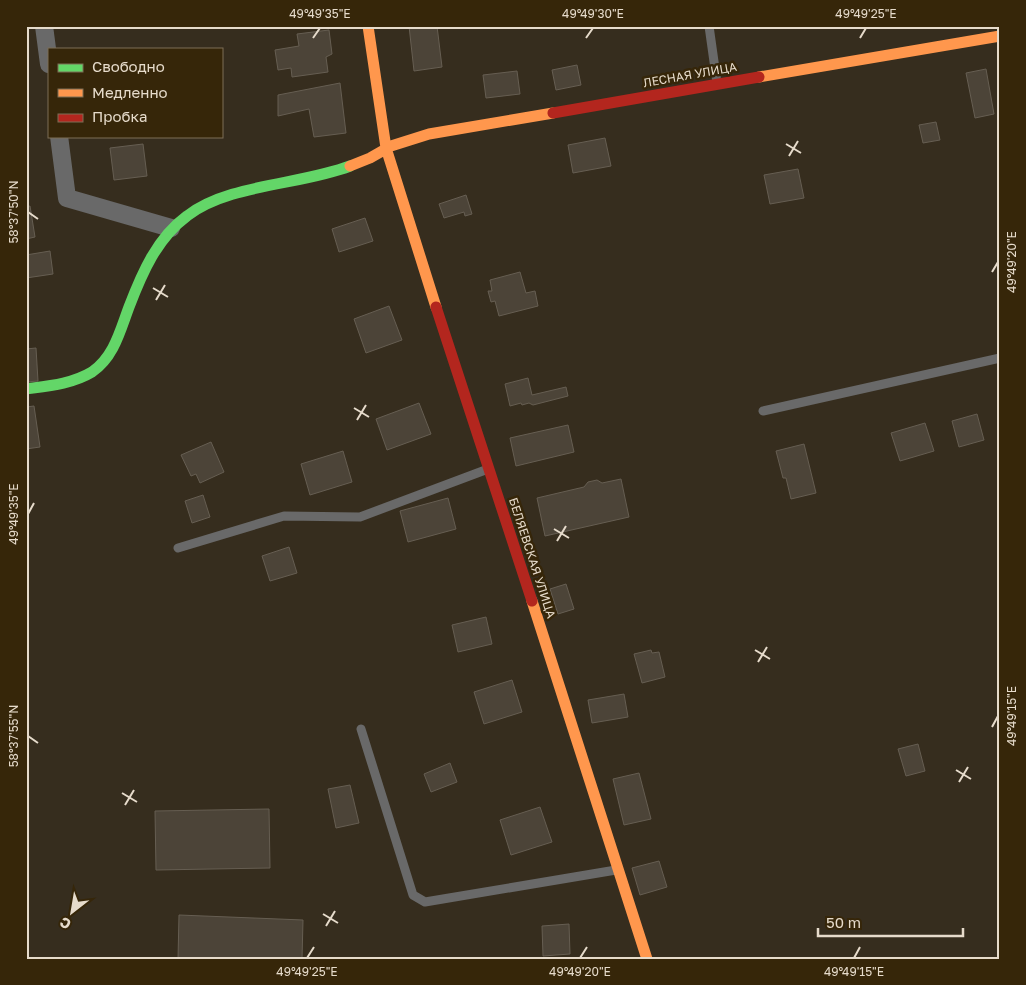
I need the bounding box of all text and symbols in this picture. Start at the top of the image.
text: 49°49'35"E [289,6,351,21]
text: 49°49'30"E [562,6,624,21]
text: 49°49'25"E [835,6,897,21]
legend [48,48,222,138]
text: Свободно [92,57,165,75]
street label: ЛЕСНАЯ УЛИЦА [642,59,738,90]
text: Медленно [92,83,168,101]
text: Пробка [92,107,147,125]
text: 58°37'50"N [6,180,21,244]
text: 49°49'20"E [1004,231,1019,293]
text: 49°49'35"E [6,483,21,545]
street label: БЕЛЯЕВСКАЯ УЛИЦА [506,496,559,620]
text: 49°49'15"E [1004,686,1019,746]
text: 58°37'55"N [6,705,21,767]
north arrow [48,888,98,938]
scale bar [818,905,964,937]
text: 50 m [826,913,861,931]
text: С [56,914,74,933]
text: 49°49'25"E [276,964,338,979]
text: 49°49'20"E [549,964,611,979]
text: 49°49'15"E [824,964,884,979]

